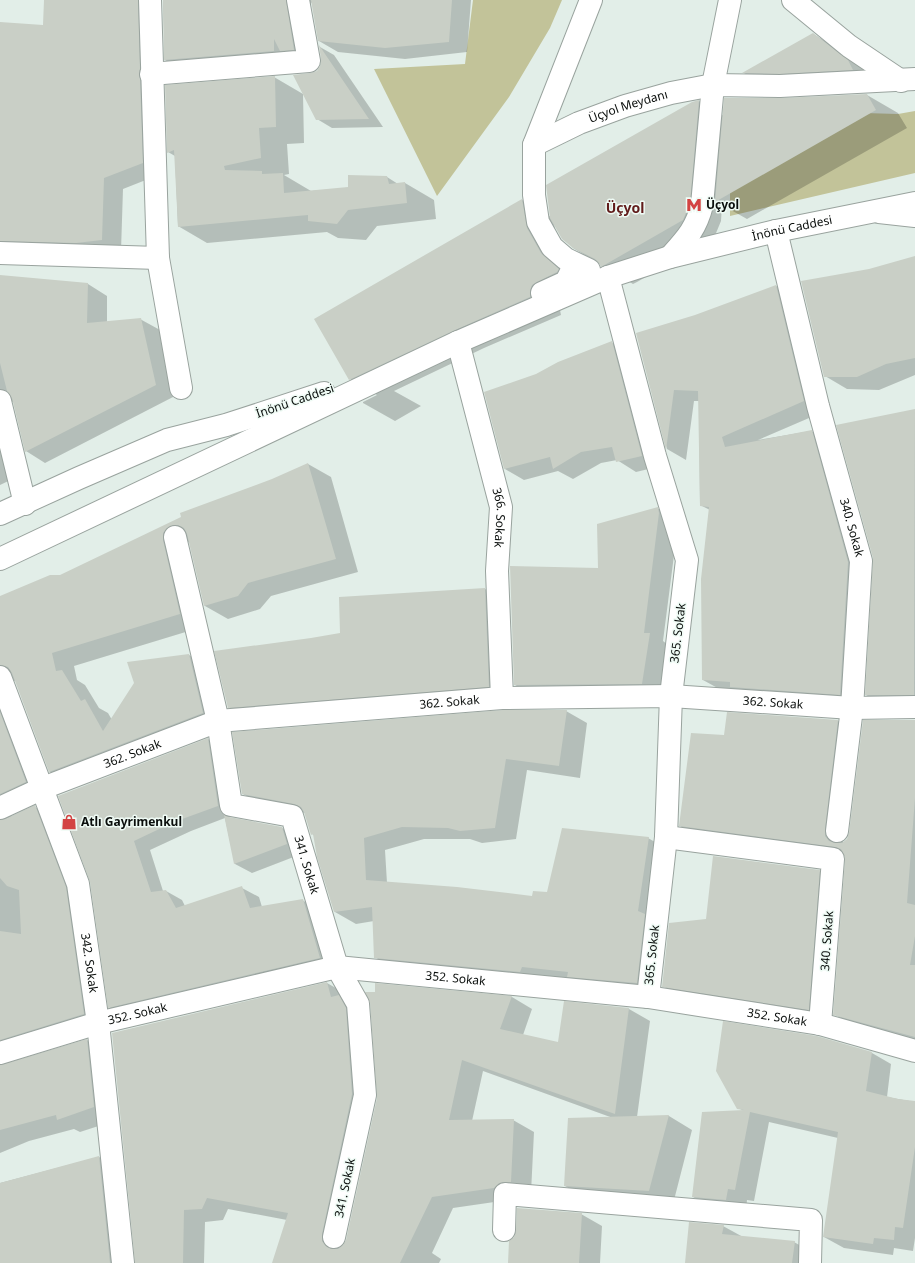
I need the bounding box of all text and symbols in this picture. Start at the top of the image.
street label: Üçyol Meydanı [586,85,670,127]
metro station icon: Üçyol [685,196,703,214]
place label: Üçyol [706,196,739,213]
district label: Üçyol [606,198,644,217]
street label: İnönü Caddesi [750,211,834,245]
street label: İnönü Caddesi [254,379,336,422]
street label: 366. Sokak [488,486,510,549]
street label: 340. Sokak [836,496,869,559]
street label: 365. Sokak [665,601,690,664]
street label: 362. Sokak [419,691,481,713]
street label: 362. Sokak [742,692,804,713]
street label: 362. Sokak [101,734,164,772]
shop icon: Atlı Gayrimenkul [60,813,78,831]
place label: Atlı Gayrimenkul [81,813,182,830]
street label: 341. Sokak [290,833,324,897]
street label: 340. Sokak [816,910,837,972]
street label: 365. Sokak [640,923,663,986]
street label: 342. Sokak [77,932,103,995]
street label: 352. Sokak [425,967,487,989]
street label: 352. Sokak [106,998,169,1028]
street label: 352. Sokak [746,1004,809,1030]
street label: 341. Sokak [330,1156,359,1219]

